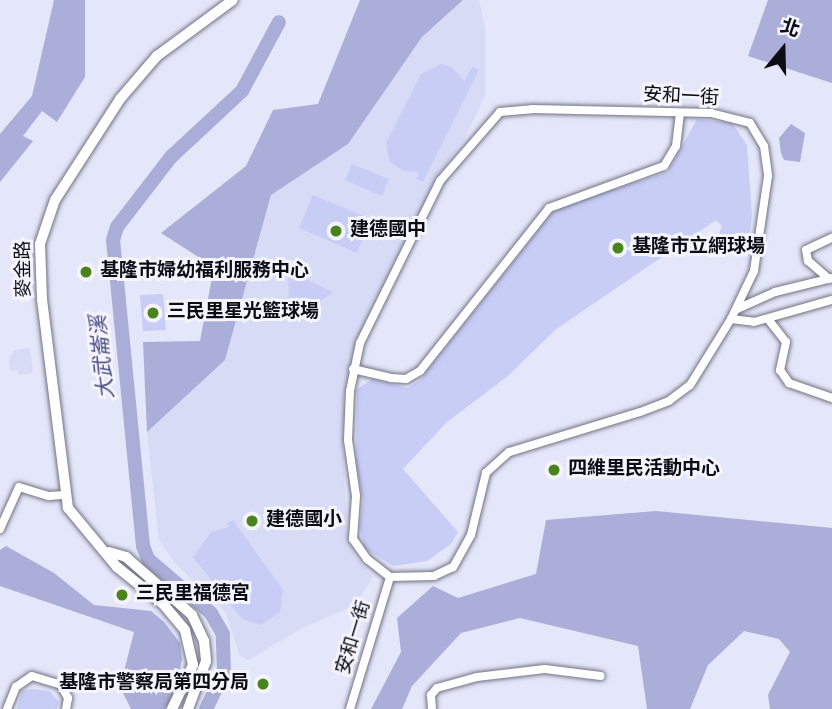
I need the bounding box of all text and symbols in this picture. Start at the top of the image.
north arrow [748,14,818,84]
text: 北 [777,15,803,44]
street label: 安和一街 [642,85,720,111]
place label: 建德國中 [350,220,426,242]
marker: 建德國中 [328,223,344,239]
place label: 基隆市立網球場 [632,237,765,259]
street label: 麥金路 [13,240,37,298]
marker: 基隆市立網球場 [610,240,626,256]
place label: 基隆市婦幼福利服務中心 [100,261,309,283]
marker: 基隆市婦幼福利服務中心 [78,264,94,280]
place label: 三民里星光籃球場 [167,302,319,324]
marker: 三民里星光籃球場 [145,305,161,321]
water label: 大武崙溪 [87,314,121,400]
place label: 四維里民活動中心 [568,459,720,481]
marker: 四維里民活動中心 [546,462,562,478]
place label: 建德國小 [266,510,342,532]
marker: 建德國小 [244,513,260,529]
place label: 三民里福德宮 [136,584,250,606]
marker: 三民里福德宮 [114,587,130,603]
street label: 安和一街 [333,598,377,678]
place label: 基隆市警察局第四分局 [59,673,249,695]
marker: 基隆市警察局第四分局 [255,676,271,692]

